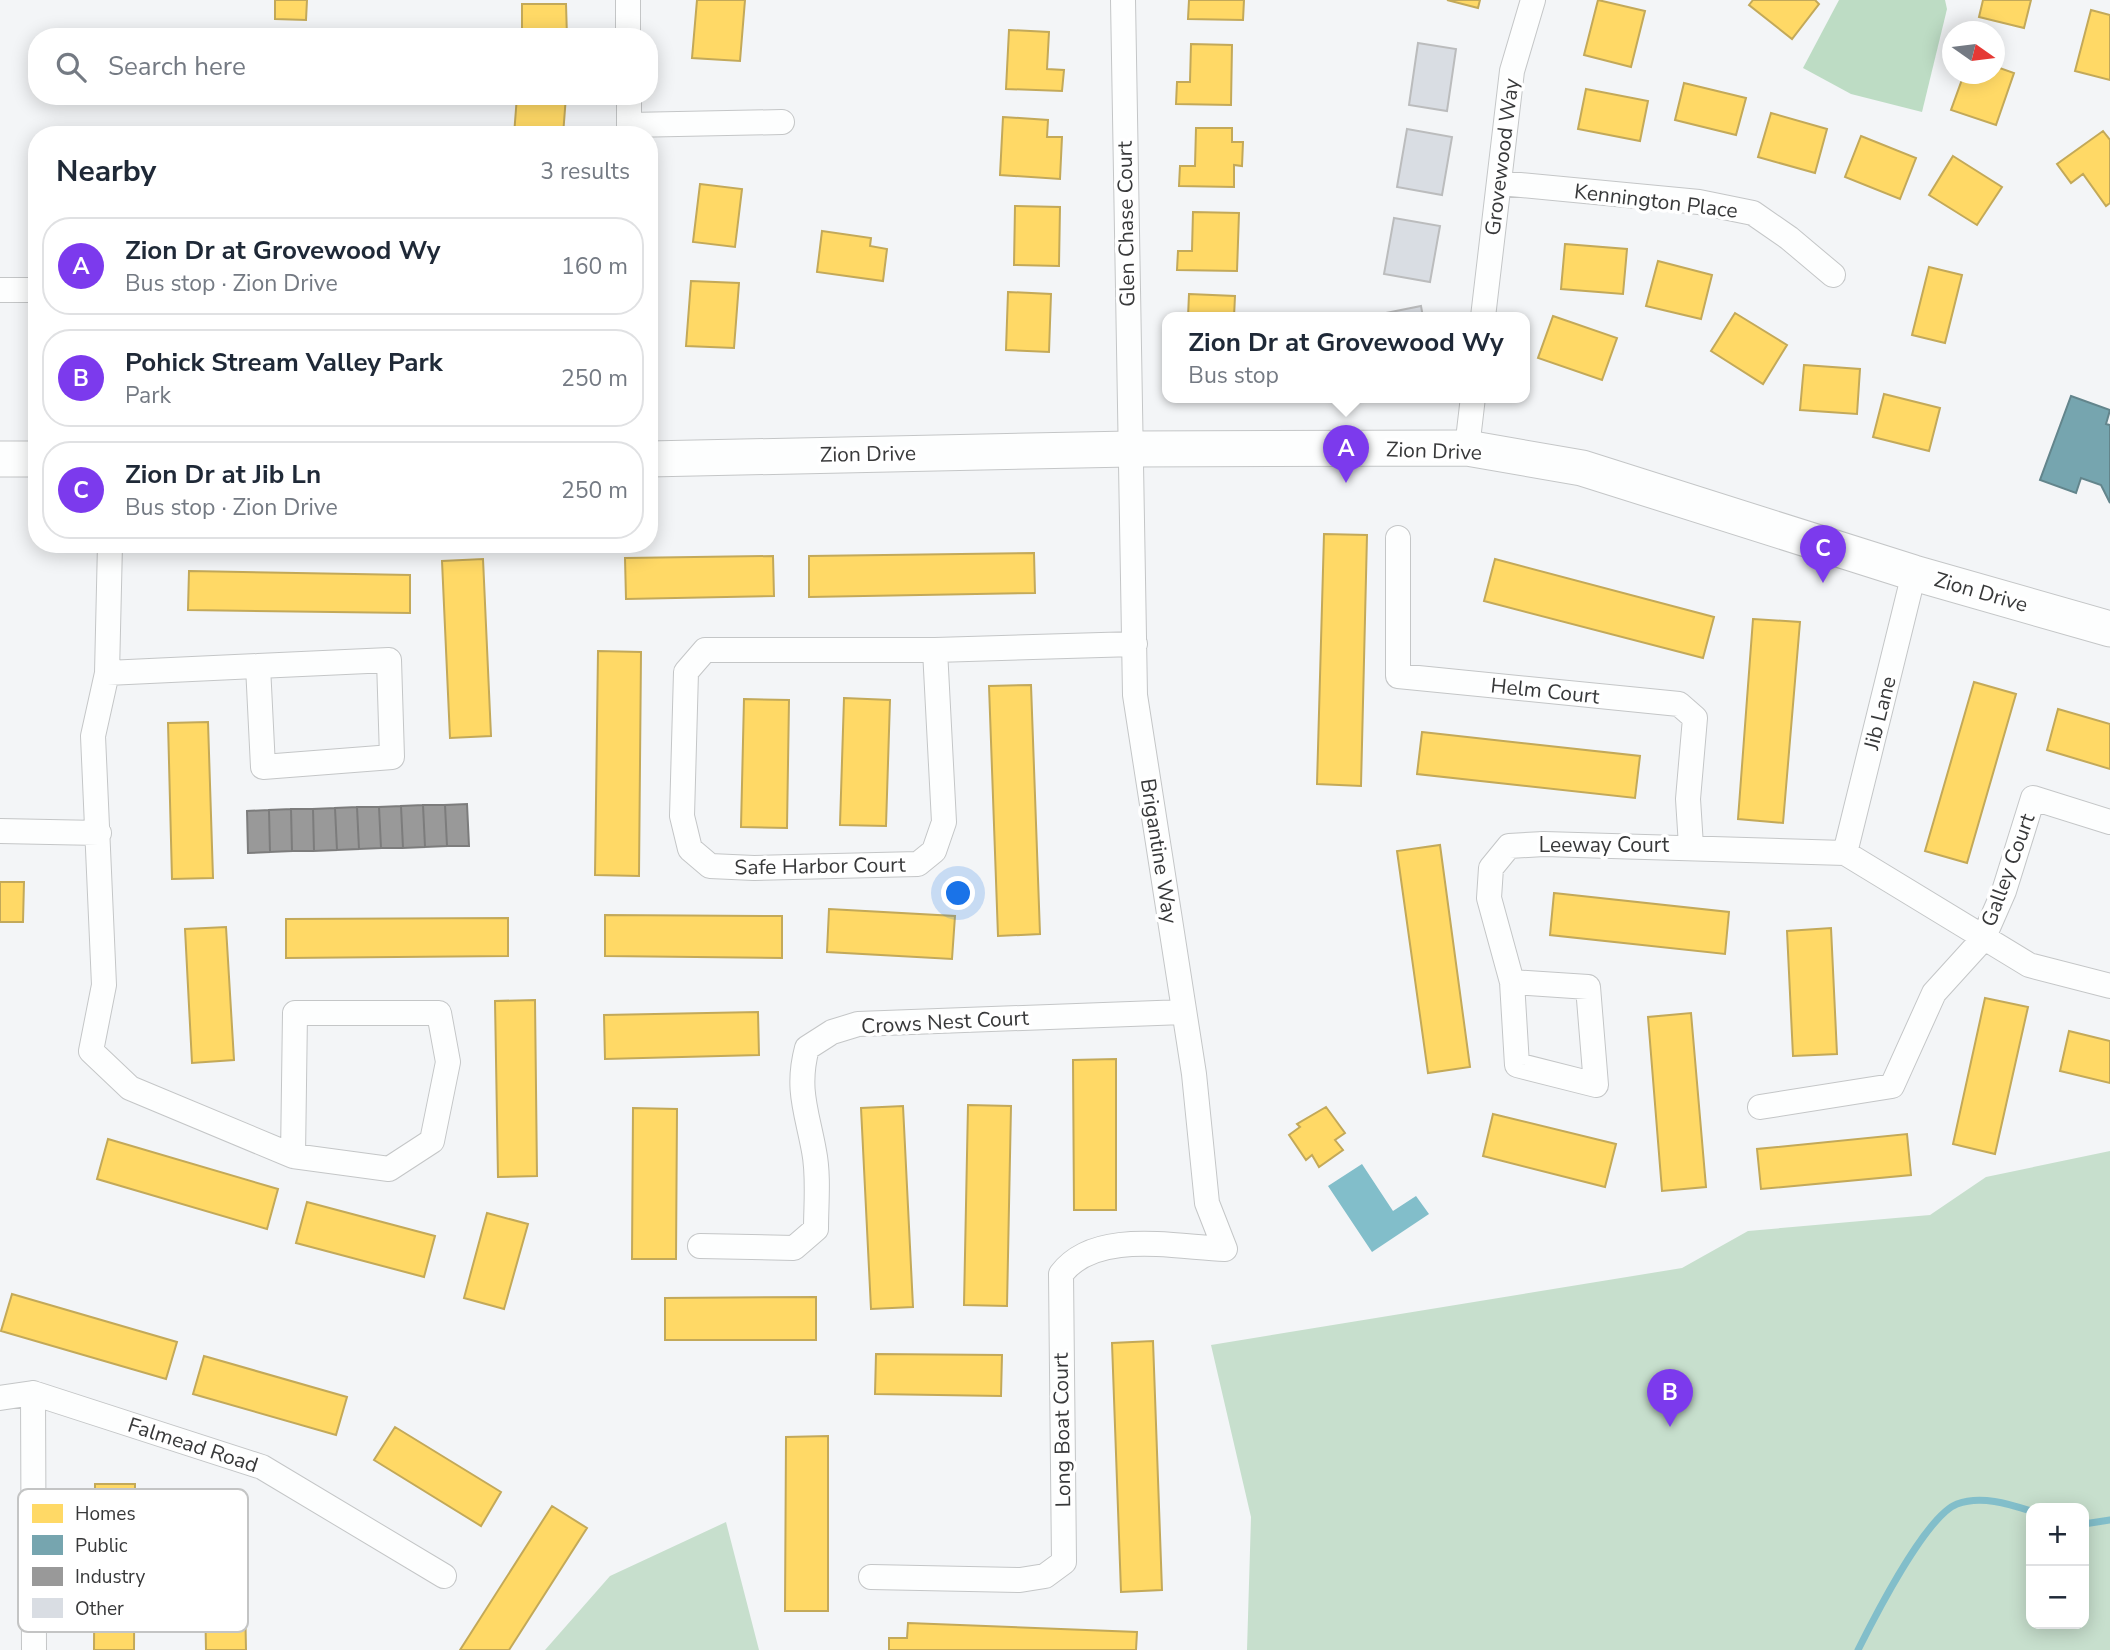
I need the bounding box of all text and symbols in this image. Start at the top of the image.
north arrow [1942,21,2005,84]
search box [28,28,658,105]
icon: search [52,48,90,86]
text: Search here [108,49,246,84]
street label: Grovewood Way [1478,77,1526,237]
street label: Glen Chase Court [1111,140,1141,307]
text: Nearby [56,151,156,192]
text: 3 results [540,156,630,187]
street label: Kennington Place [1573,177,1739,225]
text: Zion Dr at Grovewood Wy [125,233,440,268]
text: A [72,251,90,282]
text: 160 m [561,251,628,282]
text: Bus stop · Zion Drive [125,268,338,299]
popup [1162,312,1530,403]
text: Zion Dr at Grovewood Wy [1188,325,1504,360]
text: Pohick Stream Valley Park [125,345,443,380]
text: Bus stop [1188,360,1279,391]
text: B [73,363,89,394]
text: 250 m [561,363,628,394]
text: Park [125,380,171,411]
pin: A [1323,425,1369,483]
street label: Zion Drive [1386,435,1482,467]
street label: Zion Drive [820,439,916,469]
text: Zion Dr at Jib Ln [125,457,321,492]
text: C [73,475,89,506]
text: 250 m [561,475,628,506]
text: Bus stop · Zion Drive [125,492,338,523]
pin: C [1800,525,1846,583]
street label: Zion Drive [1931,565,2031,619]
street label: Helm Court [1489,671,1601,711]
street label: Jib Lane [1857,673,1903,754]
street label: Brigantine Way [1134,777,1184,926]
street label: Galley Court [1975,809,2042,930]
street label: Leeway Court [1539,831,1670,859]
street label: Safe Harbor Court [734,850,906,881]
your location [941,876,975,910]
street label: Crows Nest Court [861,1004,1030,1040]
street label: Long Boat Court [1047,1352,1077,1508]
pin: B [1647,1369,1693,1427]
street label: Falmead Road [124,1411,262,1479]
legend [18,1489,248,1632]
text: Homes [75,1501,136,1527]
map controls [2026,1503,2089,1629]
button: + [2026,1503,2089,1566]
text: Public [75,1533,128,1559]
text: Industry [75,1564,145,1590]
button: − [2026,1566,2089,1629]
text: Other [75,1596,124,1622]

